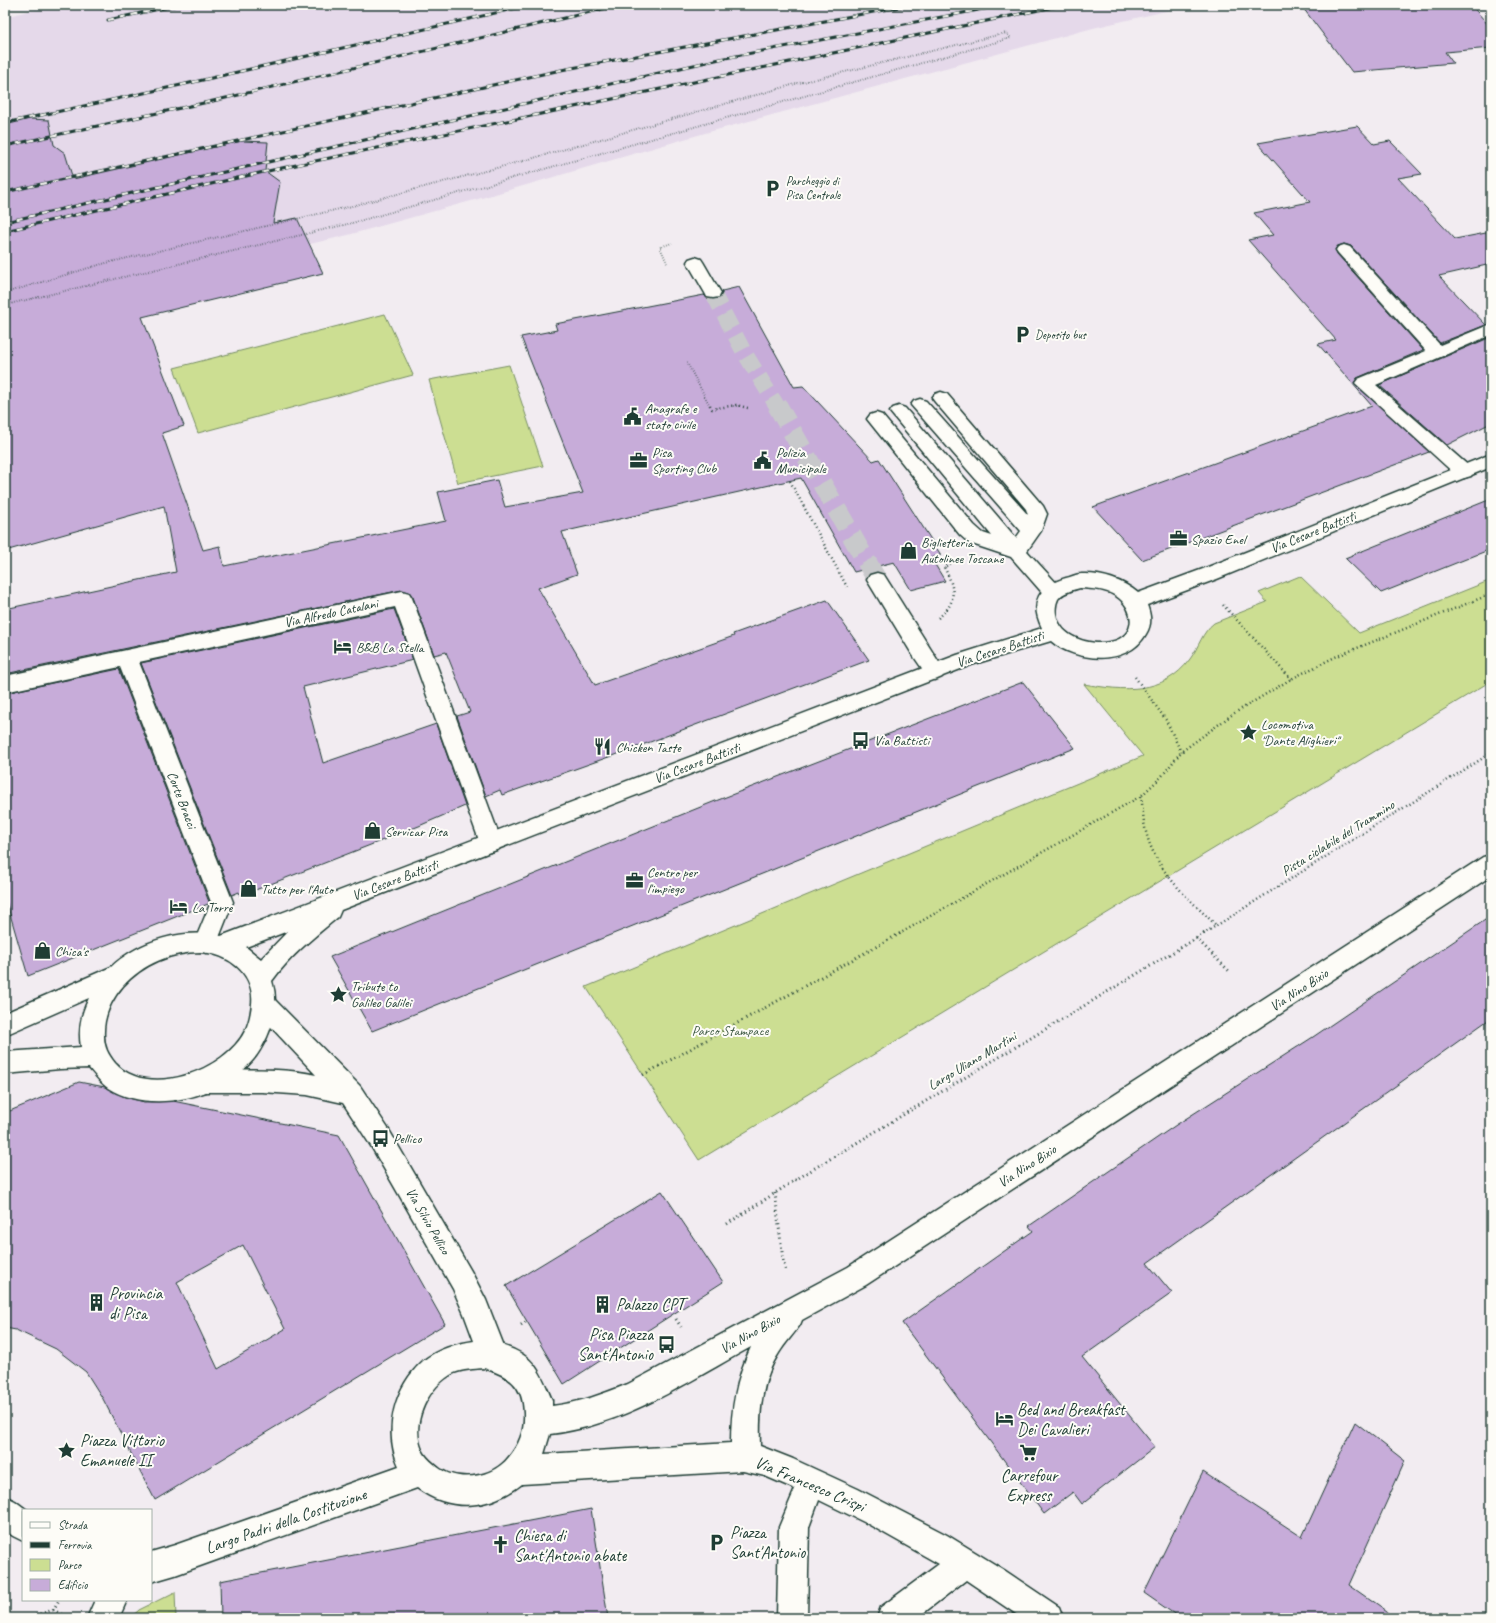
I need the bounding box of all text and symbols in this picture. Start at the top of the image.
place label: Parcheggio di Pisa Centrale [786,173,841,203]
parking icon: Parcheggio di Pisa Centrale [763,178,783,198]
parking icon: Deposito bus [1012,325,1032,345]
place label: Deposito bus [1035,327,1087,343]
place label: Anagrafe e stato civile [645,400,698,433]
public building icon: Anagrafe e stato civile [622,406,642,426]
place label: Pisa Sporting Club [652,444,717,477]
place label: Polizia Municipale [776,444,827,477]
office icon: Pisa Sporting Club [629,450,649,470]
public building icon: Polizia Municipale [753,450,773,470]
street label: Via Cesare Battisti [1268,506,1360,557]
office icon: Spazio Enel [1168,529,1188,549]
place label: Spazio Enel [1191,531,1248,548]
place label: Biglietteria Autolinee Toscane [921,534,1005,567]
shop icon: Biglietteria Autolinee Toscane [898,540,918,560]
street label: Via Alfredo Catalani [283,594,382,631]
street label: Via Cesare Battisti [954,626,1048,671]
hotel icon: B&B La Stella [333,637,353,657]
place label: B&B La Stella [356,639,425,656]
place label: Locomotiva "Dante Alighieri" [1261,716,1342,749]
place icon: Locomotiva "Dante Alighieri" [1238,722,1258,742]
bus stop icon: Via Battisti [851,730,871,750]
place label: Via Battisti [874,732,932,749]
restaurant icon: Chicken Taste [593,737,613,757]
street label: Via Cesare Battisti [652,738,745,787]
place label: Chicken Taste [616,739,682,756]
street label: Corte Bracci [163,769,201,833]
street label: Pista ciclabile del Trammino [1278,796,1399,880]
shop icon: Servicar Pisa [362,821,382,841]
place label: Servicar Pisa [385,823,449,840]
street label: Via Cesare Battisti [350,855,443,904]
place label: Centro per l'impiego [647,864,698,897]
office icon: Centro per l'impiego [624,870,644,890]
shop icon: Tutto per l'Auto [238,879,258,899]
place label: Tutto per l'Auto [261,881,335,898]
hotel icon: La Torre [169,897,189,917]
place label: La Torre [192,899,234,916]
shop icon: Chica's [32,941,52,961]
place label: Chica's [55,943,89,960]
street label: Via Nino Bixio [1267,964,1332,1015]
place label: Tribute to Galileo Galilei [351,978,413,1011]
place icon: Tribute to Galileo Galilei [328,984,348,1004]
park label: Parco Stampace [692,1022,770,1039]
street label: Largo Uliano Martini [925,1027,1021,1094]
bus stop icon: Pellico [370,1128,390,1148]
place label: Pellico [393,1130,422,1147]
street label: Via Nino Bixio [995,1140,1060,1191]
street label: Via Silvio Pellico [402,1185,455,1259]
place label: Provincia di Pisa [109,1283,164,1324]
building icon: Provincia di Pisa [86,1293,106,1313]
building icon: Palazzo CPT [593,1294,613,1314]
place label: Palazzo CPT [616,1294,689,1315]
street label: Via Nino Bixio [717,1310,784,1357]
place label: Pisa Piazza Sant'Antonio [578,1324,654,1365]
bus stop icon: Pisa Piazza Sant'Antonio [656,1334,676,1354]
place label: Bed and Breakfast Dei Cavalieri [1017,1399,1127,1440]
hotel icon: Bed and Breakfast Dei Cavalieri [994,1409,1014,1429]
place label: Piazza Vittorio Emanuele II [80,1430,165,1471]
place icon: Piazza Vittorio Emanuele II [57,1440,77,1460]
supermarket icon: Carrefour Express [1019,1443,1039,1463]
street label: Via Francesco Crispi [752,1451,870,1517]
place label: Carrefour Express [1001,1465,1059,1506]
street label: Largo Padri della Costituzione [203,1483,370,1558]
legend [22,1509,152,1601]
text: Strada [58,1517,88,1533]
place label: Piazza Sant'Antonio [730,1522,806,1563]
place label: Chiesa di Sant'Antonio abate [514,1525,628,1566]
parking icon: Piazza Sant'Antonio [707,1532,727,1552]
church icon: Chiesa di Sant'Antonio abate [491,1535,511,1555]
text: Ferrovia [58,1537,92,1553]
text: Parco [58,1557,83,1573]
text: Edificio [58,1577,88,1593]

